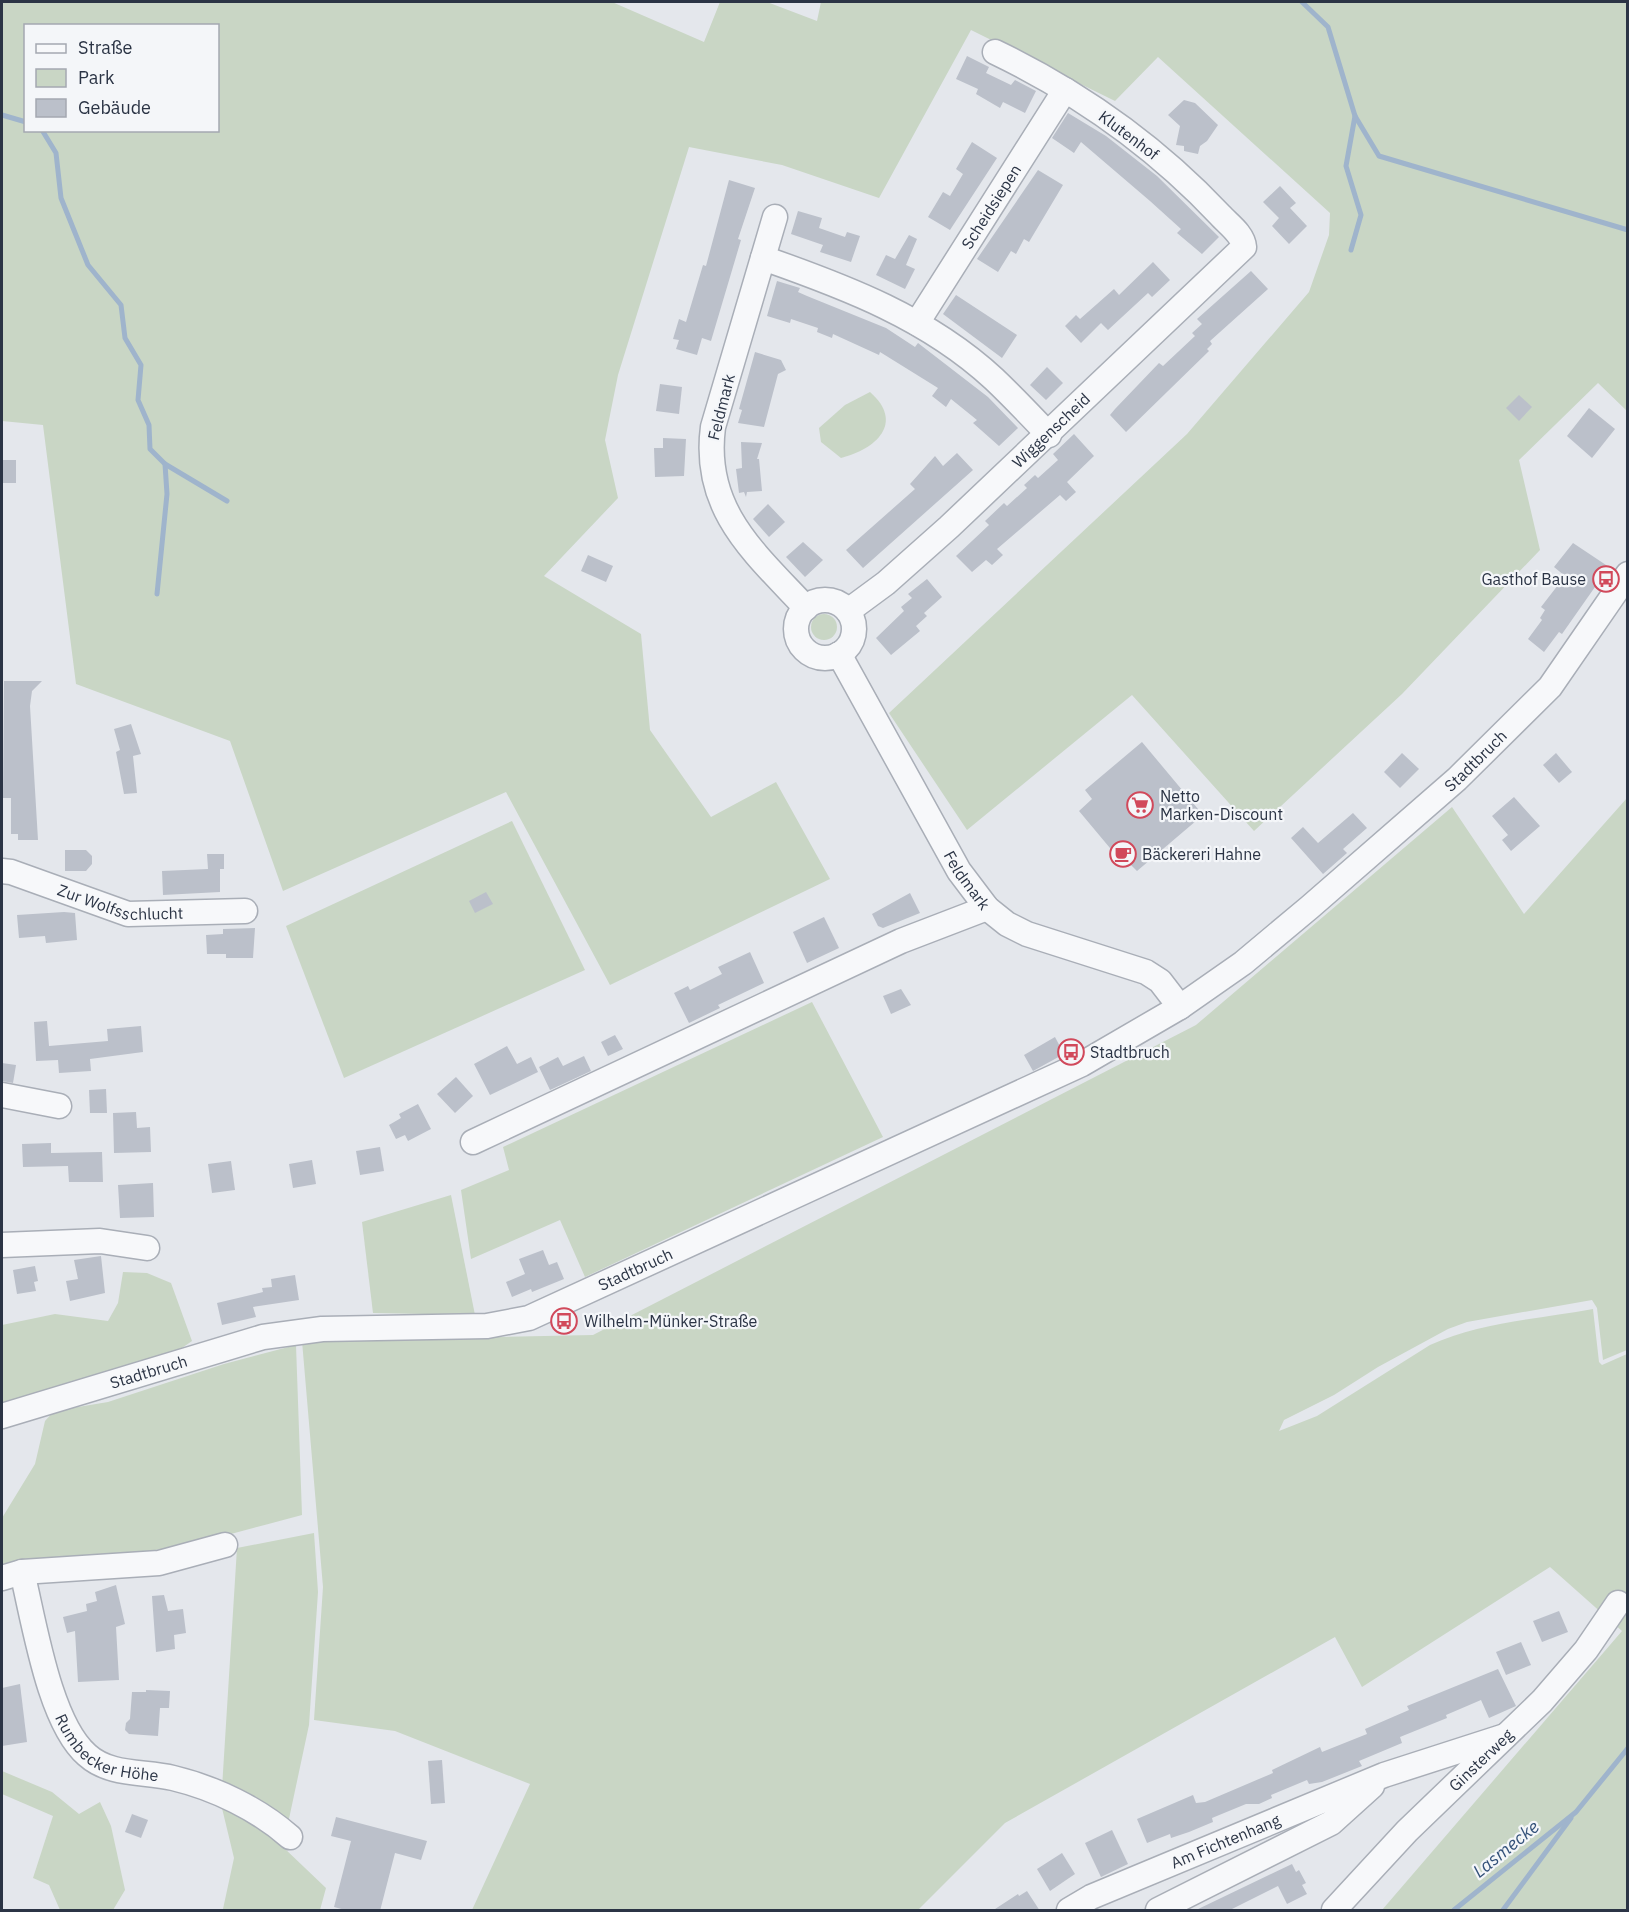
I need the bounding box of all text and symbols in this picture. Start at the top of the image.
legend [24,24,219,132]
text: Straße [78,36,132,59]
text: Park [78,66,115,89]
text: Gebäude [78,96,151,119]
street label: Klutenhof [1095,106,1163,164]
street label: Scheidsiepen [957,160,1025,253]
street label: Feldmark [703,371,739,442]
street label: Wiggenscheid [1008,389,1094,472]
bus stop icon: Gasthof Bause [1591,564,1621,594]
place label: Gasthof Bause [1481,569,1586,589]
street label: Stadtbruch [1440,726,1511,796]
place label: Netto Marken-Discount [1160,786,1283,824]
supermarket icon: Netto Marken-Discount [1125,790,1155,820]
cafe icon: Bäckereri Hahne [1108,839,1138,869]
place label: Bäckereri Hahne [1142,844,1261,864]
street label: Feldmark [940,847,995,914]
street label: Zur Wolfsschlucht [55,880,184,924]
bus stop icon: Stadtbruch [1056,1037,1086,1067]
place label: Stadtbruch [1090,1042,1170,1062]
street label: Stadtbruch [595,1243,676,1295]
bus stop icon: Wilhelm-Münker-Straße [549,1306,579,1336]
place label: Wilhelm-Münker-Straße [584,1311,757,1331]
street label: Stadtbruch [107,1351,190,1393]
street label: Rumbecker Höhe [51,1710,160,1785]
street label: Ginsterweg [1444,1724,1518,1795]
street label: Am Fichtenhang [1168,1809,1284,1873]
water label: Lasmecke [1468,1815,1544,1882]

